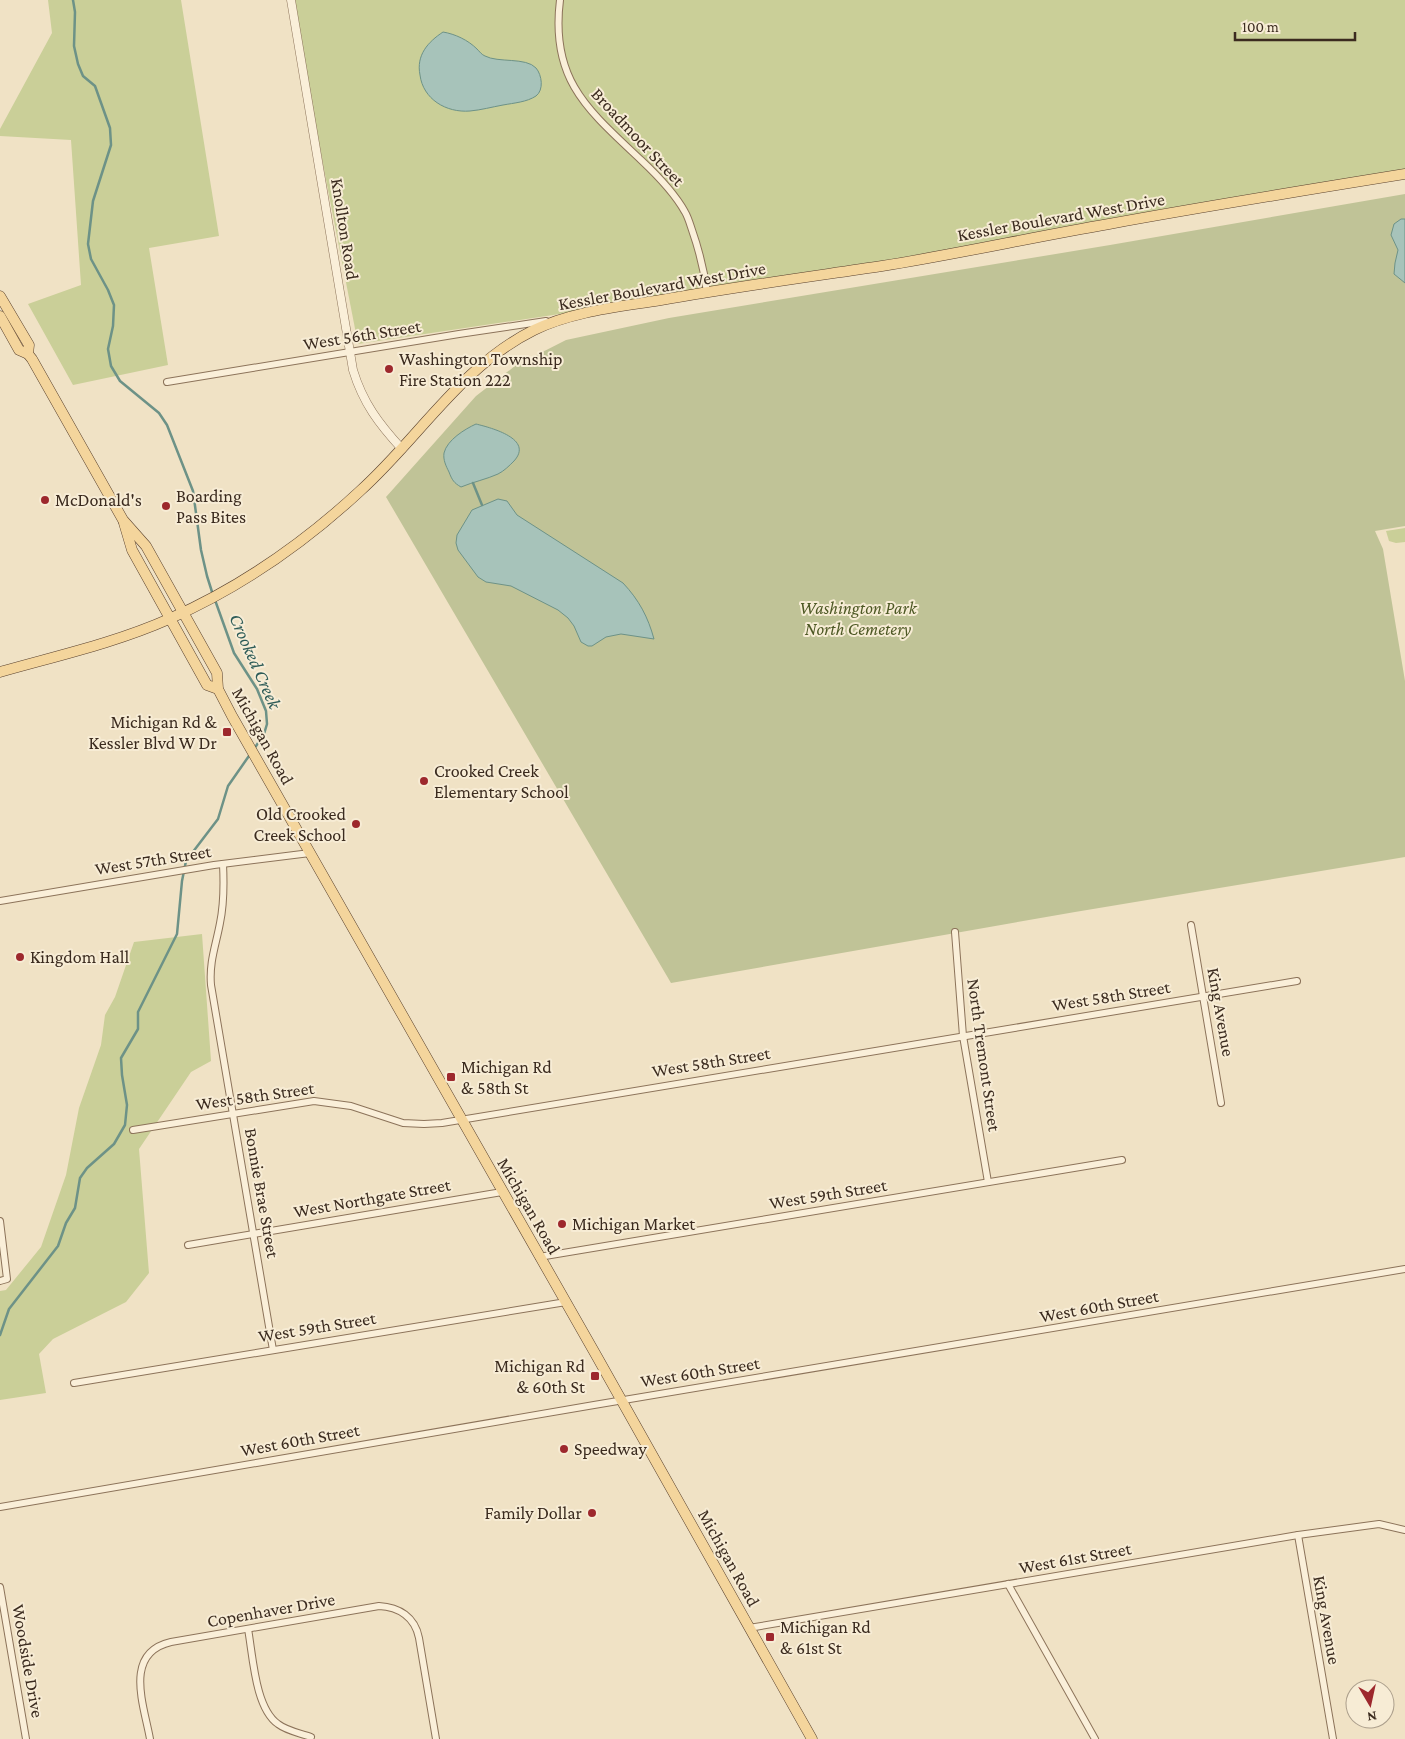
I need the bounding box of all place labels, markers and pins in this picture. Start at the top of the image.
place label: Washington Township Fire Station 222 [399,349,562,390]
marker: Washington Township Fire Station 222 [383,363,395,375]
place label: Boarding Pass Bites [176,486,246,527]
place label: McDonald's [55,490,142,510]
marker: McDonald's [39,494,51,506]
marker: Boarding Pass Bites [160,500,172,512]
place label: Michigan Rd & Kessler Blvd W Dr [89,712,218,753]
marker: Michigan Rd & Kessler Blvd W Dr [221,726,233,738]
place label: Crooked Creek Elementary School [434,761,569,802]
marker: Crooked Creek Elementary School [418,775,430,787]
place label: Old Crooked Creek School [254,804,347,845]
marker: Old Crooked Creek School [350,818,362,830]
place label: Kingdom Hall [30,947,129,967]
marker: Kingdom Hall [14,951,26,963]
place label: Michigan Rd & 58th St [461,1057,552,1098]
marker: Michigan Rd & 58th St [445,1071,457,1083]
place label: Michigan Market [572,1214,696,1234]
marker: Michigan Market [556,1218,568,1230]
place label: Michigan Rd & 60th St [494,1356,586,1397]
marker: Michigan Rd & 60th St [589,1370,601,1382]
place label: Speedway [574,1439,648,1459]
marker: Speedway [558,1443,570,1455]
place label: Family Dollar [485,1503,583,1523]
marker: Family Dollar [586,1507,598,1519]
place label: Michigan Rd & 61st St [780,1617,871,1658]
marker: Michigan Rd & 61st St [764,1631,776,1643]

